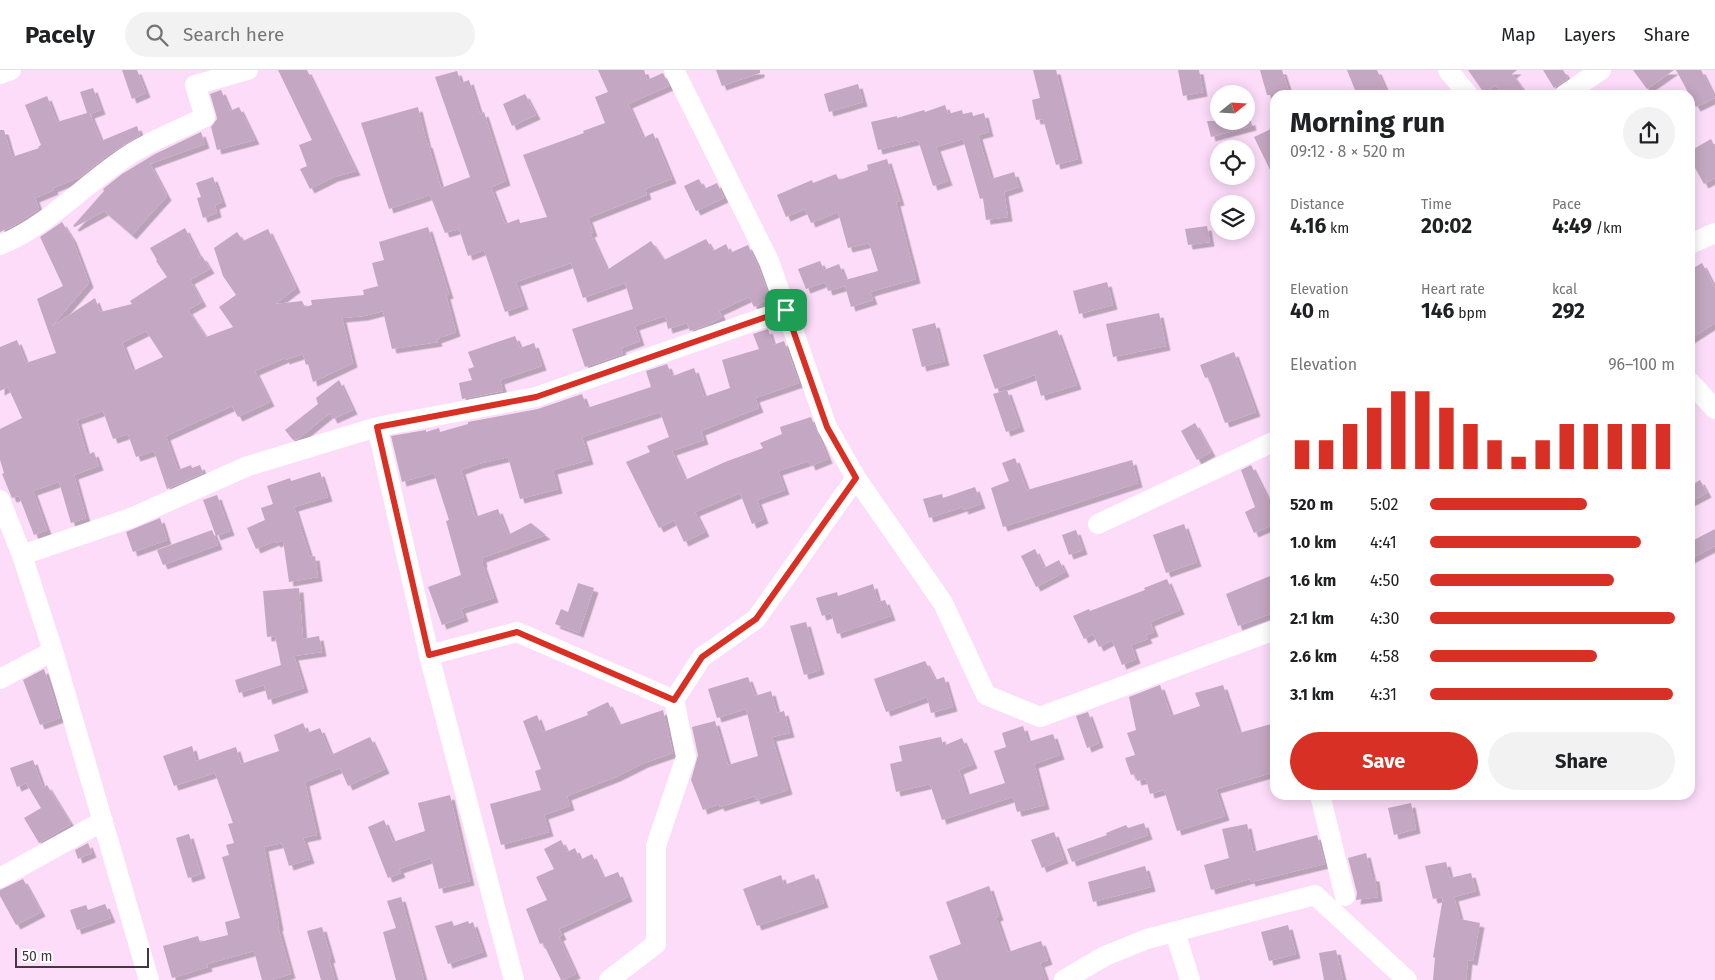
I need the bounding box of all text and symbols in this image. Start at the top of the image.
search box [125,12,475,57]
text: Pacely [25,21,95,49]
icon: search [143,21,171,49]
text: Search here [183,23,284,46]
text: Map [1501,24,1536,46]
text: Layers [1564,24,1616,46]
text: Share [1644,24,1690,46]
north arrow [1210,85,1255,130]
map controls [1210,85,1255,240]
text: Morning run [1290,106,1445,139]
button: share [1623,107,1675,159]
button: locate [1210,140,1255,185]
text: 09:12 · 8 × 520 m [1290,142,1405,161]
button: layers [1210,195,1255,240]
text: Distance [1290,196,1344,213]
text: Time [1421,196,1452,213]
text: Pace [1552,196,1581,213]
text: 4.16 [1290,213,1326,239]
text: 20:02 [1421,213,1472,239]
text: 4:49 [1552,213,1592,239]
text: km [1326,220,1349,237]
text: /km [1592,220,1622,237]
text: Elevation [1290,281,1349,298]
text: Heart rate [1421,281,1485,298]
text: kcal [1552,281,1577,298]
pin [765,289,807,331]
icon: arrive [772,296,800,324]
text: 40 [1290,298,1314,324]
text: 146 [1421,298,1454,324]
text: 292 [1552,298,1585,324]
text: m [1314,305,1330,322]
text: bpm [1454,305,1487,322]
text: Elevation [1290,355,1357,374]
text: 96–100 m [1608,355,1675,374]
text: 520 m [1290,495,1333,514]
text: 5:02 [1370,495,1399,514]
text: 1.0 km [1290,533,1337,552]
text: 4:41 [1370,533,1397,552]
text: 1.6 km [1290,571,1336,590]
text: 4:50 [1370,571,1399,590]
text: 2.1 km [1290,609,1334,628]
text: 4:30 [1370,609,1399,628]
text: 2.6 km [1290,647,1337,666]
text: 4:58 [1370,647,1399,666]
text: 3.1 km [1290,685,1334,704]
text: 4:31 [1370,685,1397,704]
button: Save [1290,732,1478,790]
button: Share [1488,732,1675,790]
scale bar [15,945,149,968]
text: 50 m [22,948,53,965]

